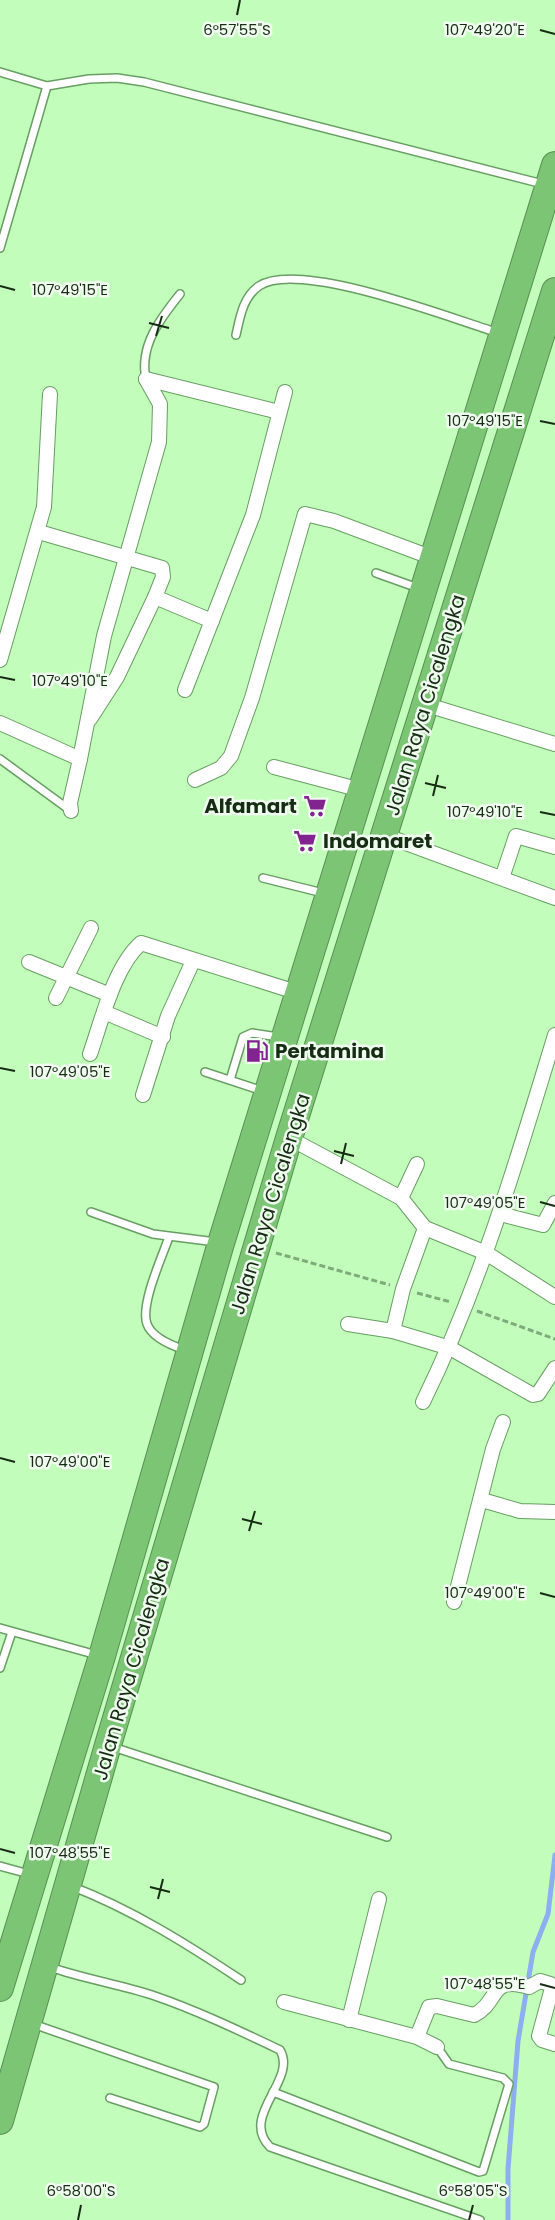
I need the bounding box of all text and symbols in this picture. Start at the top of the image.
text: 6°57'55"S [203,19,271,40]
text: 107°49'20"E [445,19,525,40]
text: 107°49'15"E [32,279,108,300]
text: 107°49'15"E [447,410,523,431]
street label: Jalan Raya Cicalengka [378,591,472,819]
text: 107°49'10"E [32,670,108,691]
place label: Alfamart [204,792,297,820]
supermarket icon: Alfamart [302,793,328,819]
text: 107°49'10"E [447,801,523,822]
place label: Indomaret [323,827,432,855]
supermarket icon: Indomaret [292,828,318,854]
place label: Pertamina [275,1037,384,1065]
fuel station icon: Pertamina [244,1038,270,1064]
text: 107°49'05"E [30,1061,110,1082]
street label: Jalan Raya Cicalengka [223,1090,317,1318]
text: 107°49'05"E [445,1192,525,1213]
text: 107°49'00"E [30,1451,110,1472]
street label: Jalan Raya Cicalengka [86,1555,176,1783]
text: 107°49'00"E [445,1582,525,1603]
text: 107°48'55"E [30,1842,110,1863]
text: 107°48'55"E [445,1973,525,1994]
text: 6°58'00"S [47,2180,115,2201]
text: 6°58'05"S [439,2180,507,2201]

